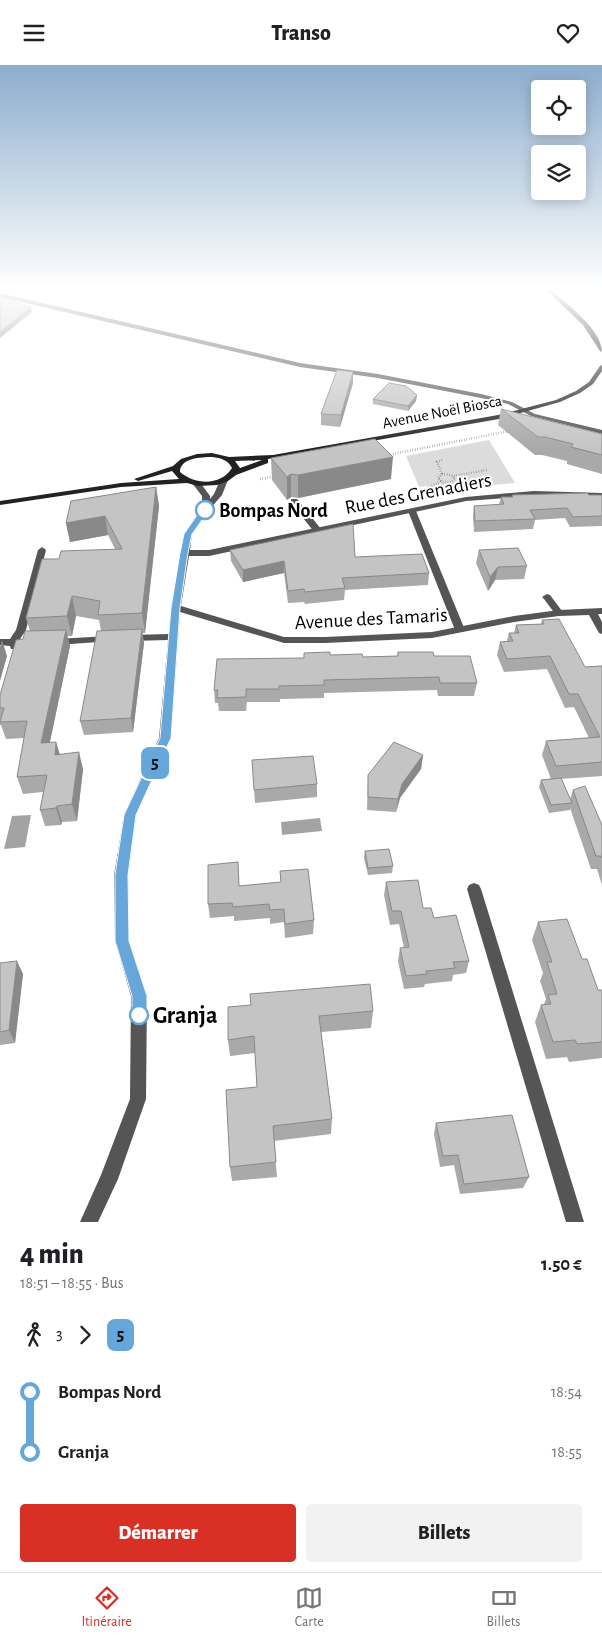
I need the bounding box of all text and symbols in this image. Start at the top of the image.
icon: menu [20,19,48,47]
icon: heart [554,19,582,47]
text: Transo [271,22,331,44]
map controls [531,80,586,200]
button: locate [531,80,586,135]
button: layers [531,145,586,200]
street label: Avenue Noël Biosca [381,393,503,431]
street label: Rue des Grenadiers [343,470,493,518]
marker: Bompas Nord [195,500,215,520]
place label: Bompas Nord [219,501,328,521]
street label: Avenue des Tamaris [294,605,448,633]
line badge: 5 [139,747,171,779]
text: 5 [151,754,159,772]
place label: Granja [153,1004,217,1028]
marker: Granja [129,1005,149,1025]
text: 4 min [20,1241,84,1269]
text: 1.50 € [541,1255,582,1274]
text: 18:51 – 18:55 · Bus [20,1275,124,1291]
icon: walk [20,1321,48,1349]
icon: forward [71,1321,99,1349]
text: 3 [56,1326,63,1342]
text: 5 [117,1326,124,1344]
text: Bompas Nord [58,1383,161,1402]
text: 18:54 [551,1384,582,1400]
text: Granja [58,1443,109,1462]
text: 18:55 [552,1444,582,1460]
button: Démarrer [20,1504,296,1562]
button: Billets [306,1504,582,1562]
tab: Itinéraire [81,1584,132,1631]
tab: Carte [295,1584,324,1631]
tab: Billets [487,1584,521,1631]

